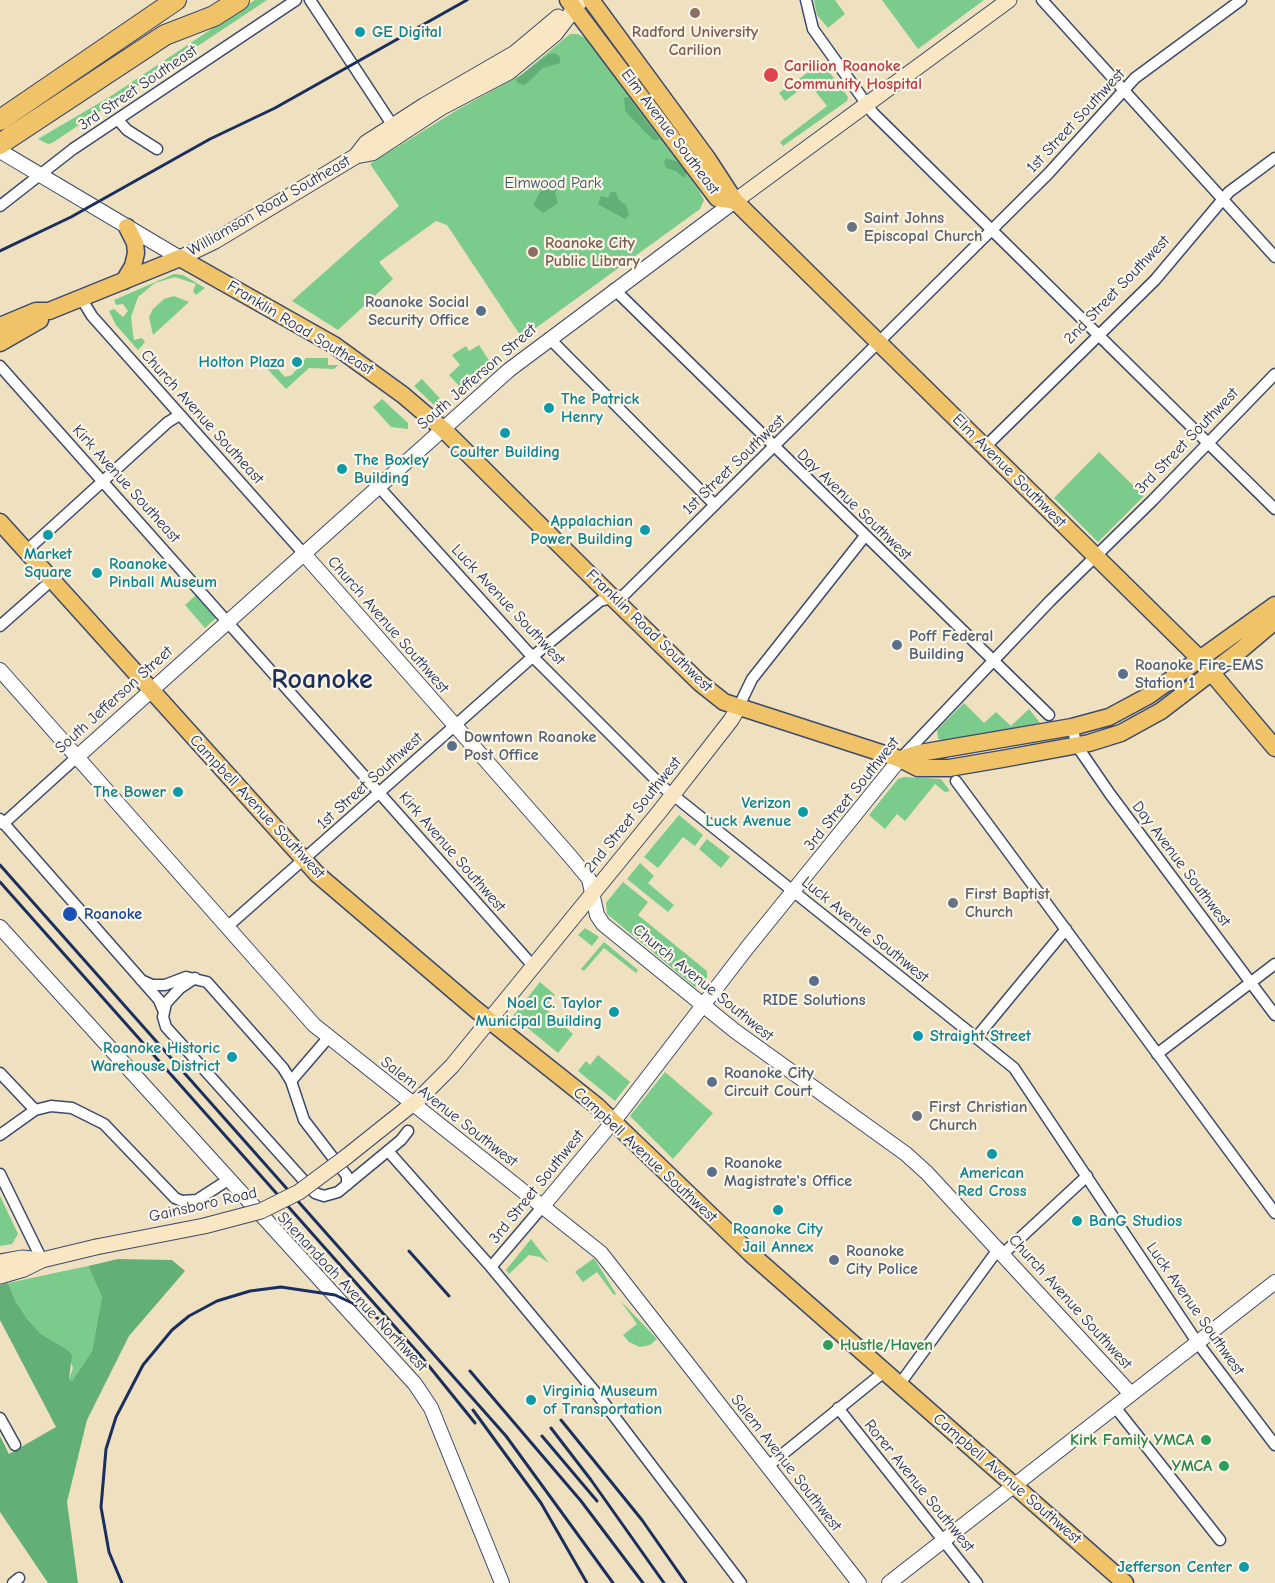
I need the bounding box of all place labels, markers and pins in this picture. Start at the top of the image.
marker: Radford University Carilion [688,6,702,20]
place label: GE Digital [372,22,442,42]
place label: Radford University Carilion [632,22,758,60]
marker: GE Digital [353,25,367,39]
place label: Carilion Roanoke Community Hospital [784,56,922,94]
marker: Carilion Roanoke Community Hospital [762,66,780,84]
place label: Saint Johns Episcopal Church [864,208,983,246]
marker: Saint Johns Episcopal Church [845,220,859,234]
place label: Roanoke City Public Library [545,233,640,271]
marker: Roanoke City Public Library [526,245,540,259]
place label: Roanoke Social Security Office [365,292,469,330]
marker: Roanoke Social Security Office [474,304,488,318]
place label: Holton Plaza [199,352,285,372]
marker: Holton Plaza [290,355,304,369]
place label: The Patrick Henry [561,389,639,427]
marker: The Patrick Henry [542,401,556,415]
marker: Coulter Building [498,426,512,440]
place label: Coulter Building [450,442,560,462]
place label: The Boxley Building [354,450,429,488]
marker: The Boxley Building [335,462,349,476]
place label: Appalachian Power Building [531,511,633,549]
marker: Appalachian Power Building [638,523,652,537]
marker: Market Square [41,528,55,542]
place label: Market Square [24,544,72,582]
place label: Roanoke Pinball Museum [109,554,217,592]
marker: Roanoke Pinball Museum [90,566,104,580]
place label: Poff Federal Building [909,626,993,664]
marker: Poff Federal Building [890,638,904,652]
place label: Roanoke Fire-EMS Station 1 [1135,655,1263,693]
marker: Roanoke Fire-EMS Station 1 [1116,667,1130,681]
place label: Downtown Roanoke Post Office [464,727,596,765]
marker: Downtown Roanoke Post Office [445,739,459,753]
place label: The Bower [93,782,166,802]
marker: The Bower [171,785,185,799]
place label: Verizon Luck Avenue [705,793,791,831]
marker: Verizon Luck Avenue [796,805,810,819]
place label: First Baptist Church [965,884,1050,922]
marker: First Baptist Church [946,896,960,910]
place label: Roanoke [84,904,142,924]
marker: Roanoke [61,905,79,923]
marker: RIDE Solutions [807,974,821,988]
place label: RIDE Solutions [763,990,865,1010]
place label: Noel C. Taylor Municipal Building [475,993,602,1031]
marker: Noel C. Taylor Municipal Building [607,1005,621,1019]
place label: Straight Street [930,1026,1031,1046]
marker: Straight Street [911,1029,925,1043]
place label: Roanoke Historic Warehouse District [91,1038,220,1076]
marker: Roanoke Historic Warehouse District [225,1050,239,1064]
place label: Roanoke City Circuit Court [724,1063,814,1101]
marker: Roanoke City Circuit Court [705,1075,719,1089]
place label: First Christian Church [929,1097,1028,1135]
marker: First Christian Church [910,1109,924,1123]
marker: American Red Cross [985,1147,999,1161]
place label: Roanoke Magistrate's Office [724,1153,852,1191]
place label: American Red Cross [958,1163,1026,1201]
marker: Roanoke Magistrate's Office [705,1165,719,1179]
marker: Roanoke City Jail Annex [771,1203,785,1217]
place label: BanG Studios [1089,1211,1182,1231]
marker: BanG Studios [1070,1214,1084,1228]
place label: Roanoke City Jail Annex [733,1219,823,1257]
place label: Roanoke City Police [846,1241,918,1279]
marker: Roanoke City Police [827,1253,841,1267]
place label: Hustle/Haven [840,1335,933,1355]
marker: Hustle/Haven [821,1338,835,1352]
place label: Virginia Museum of Transportation [543,1381,662,1419]
marker: Virginia Museum of Transportation [524,1393,538,1407]
place label: Kirk Family YMCA [1070,1430,1194,1450]
marker: Kirk Family YMCA [1199,1433,1213,1447]
place label: YMCA [1172,1456,1212,1476]
marker: YMCA [1217,1459,1231,1473]
place label: Jefferson Center [1118,1557,1232,1577]
marker: Jefferson Center [1237,1560,1251,1574]

